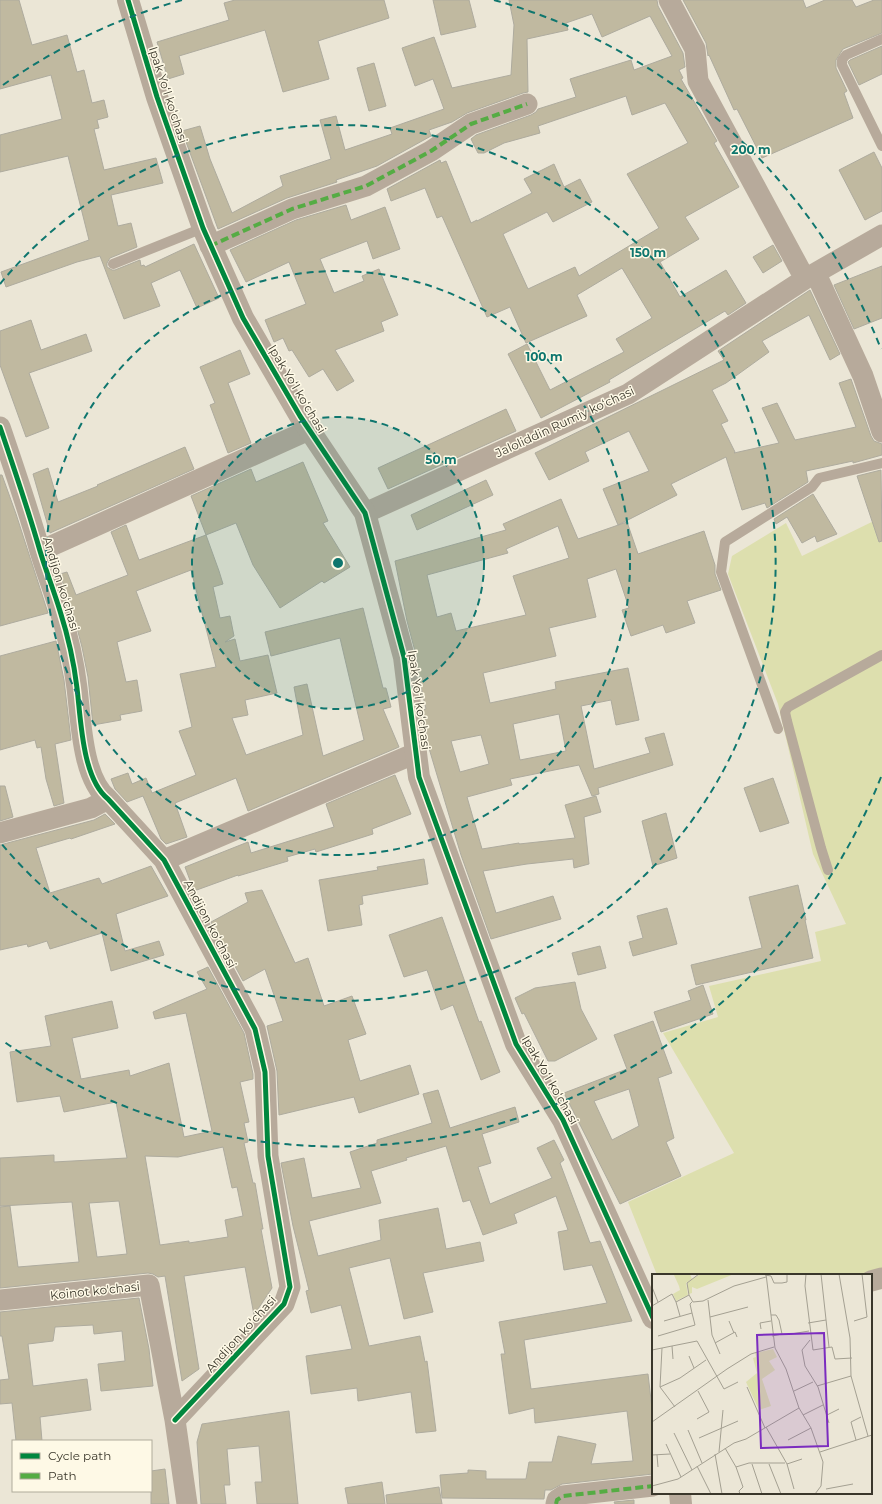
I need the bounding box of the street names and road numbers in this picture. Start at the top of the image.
street label: Ipak Yoʻl koʻchasi [146,45,191,145]
street label: Ipak Yoʻl koʻchasi [265,342,330,436]
street label: Jaloliddin Rumiy koʻchasi [492,383,637,461]
street label: Andijon koʻchasi [40,535,83,633]
street label: Ipak Yoʻl koʻchasi [405,649,434,751]
street label: Andijon koʻchasi [181,877,240,971]
street label: Ipak Yoʻl koʻchasi [519,1032,582,1127]
street label: Koinot ko'chasi [49,1278,141,1303]
street label: Andijon koʻchasi [202,1292,279,1375]

